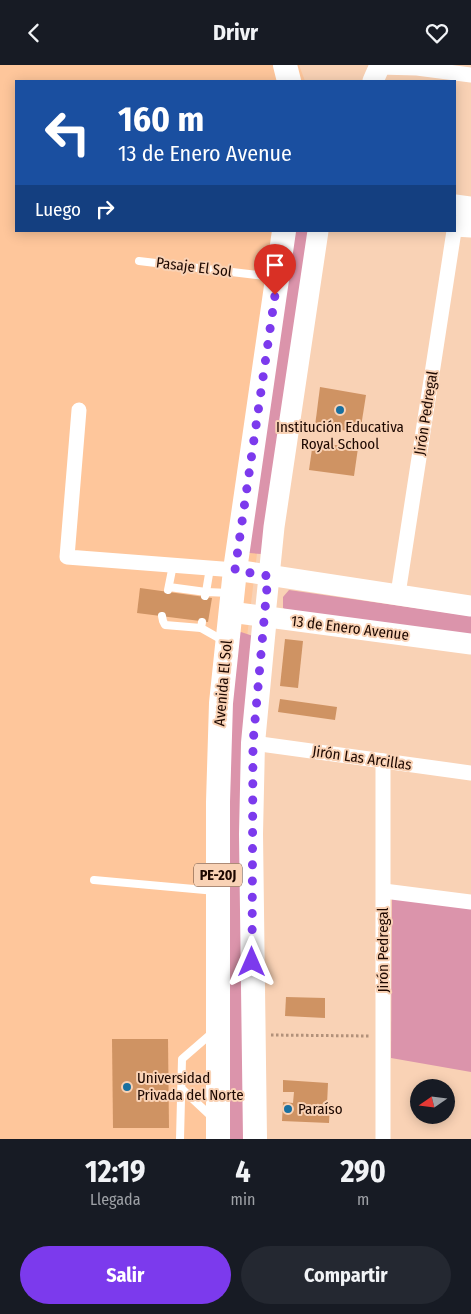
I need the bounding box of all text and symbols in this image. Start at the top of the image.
icon: back [20,19,48,47]
text: Drivr [213,19,258,46]
icon: heart [423,19,451,47]
text: 160 m [118,98,204,140]
icon: left [35,100,100,165]
text: 13 de Enero Avenue [118,140,292,167]
icon: right [91,195,119,223]
text: Luego [35,198,81,221]
pin [254,244,296,295]
icon: arrive [261,251,289,279]
street label: Pasaje El Sol [155,253,233,281]
street label: Jirón Pedregal [410,370,442,456]
marker: Institución Educativa Royal School [334,404,346,416]
place label: Institución Educativa Royal School [276,418,404,453]
street label: 13 de Enero Avenue [290,612,410,644]
street label: Avenida El Sol [210,639,236,727]
street label: Jirón Las Arcillas [311,742,413,774]
road number: PE-20J [194,863,242,887]
street label: Jirón Pedregal [374,907,392,993]
position arrow [225,935,277,987]
place label: Universidad Privada del Norte [137,1069,244,1104]
north arrow [410,1079,455,1124]
map controls [410,1079,455,1124]
marker: Universidad Privada del Norte [121,1081,133,1093]
place label: Paraíso [298,1100,343,1118]
marker: Paraíso [282,1103,294,1115]
text: 12:19 [85,1154,146,1190]
text: 4 [235,1154,251,1190]
text: 290 [340,1154,386,1190]
text: Llegada [90,1190,141,1209]
text: min [231,1190,255,1209]
text: m [357,1190,369,1209]
button: Salir [20,1246,231,1304]
button: Compartir [241,1246,451,1304]

